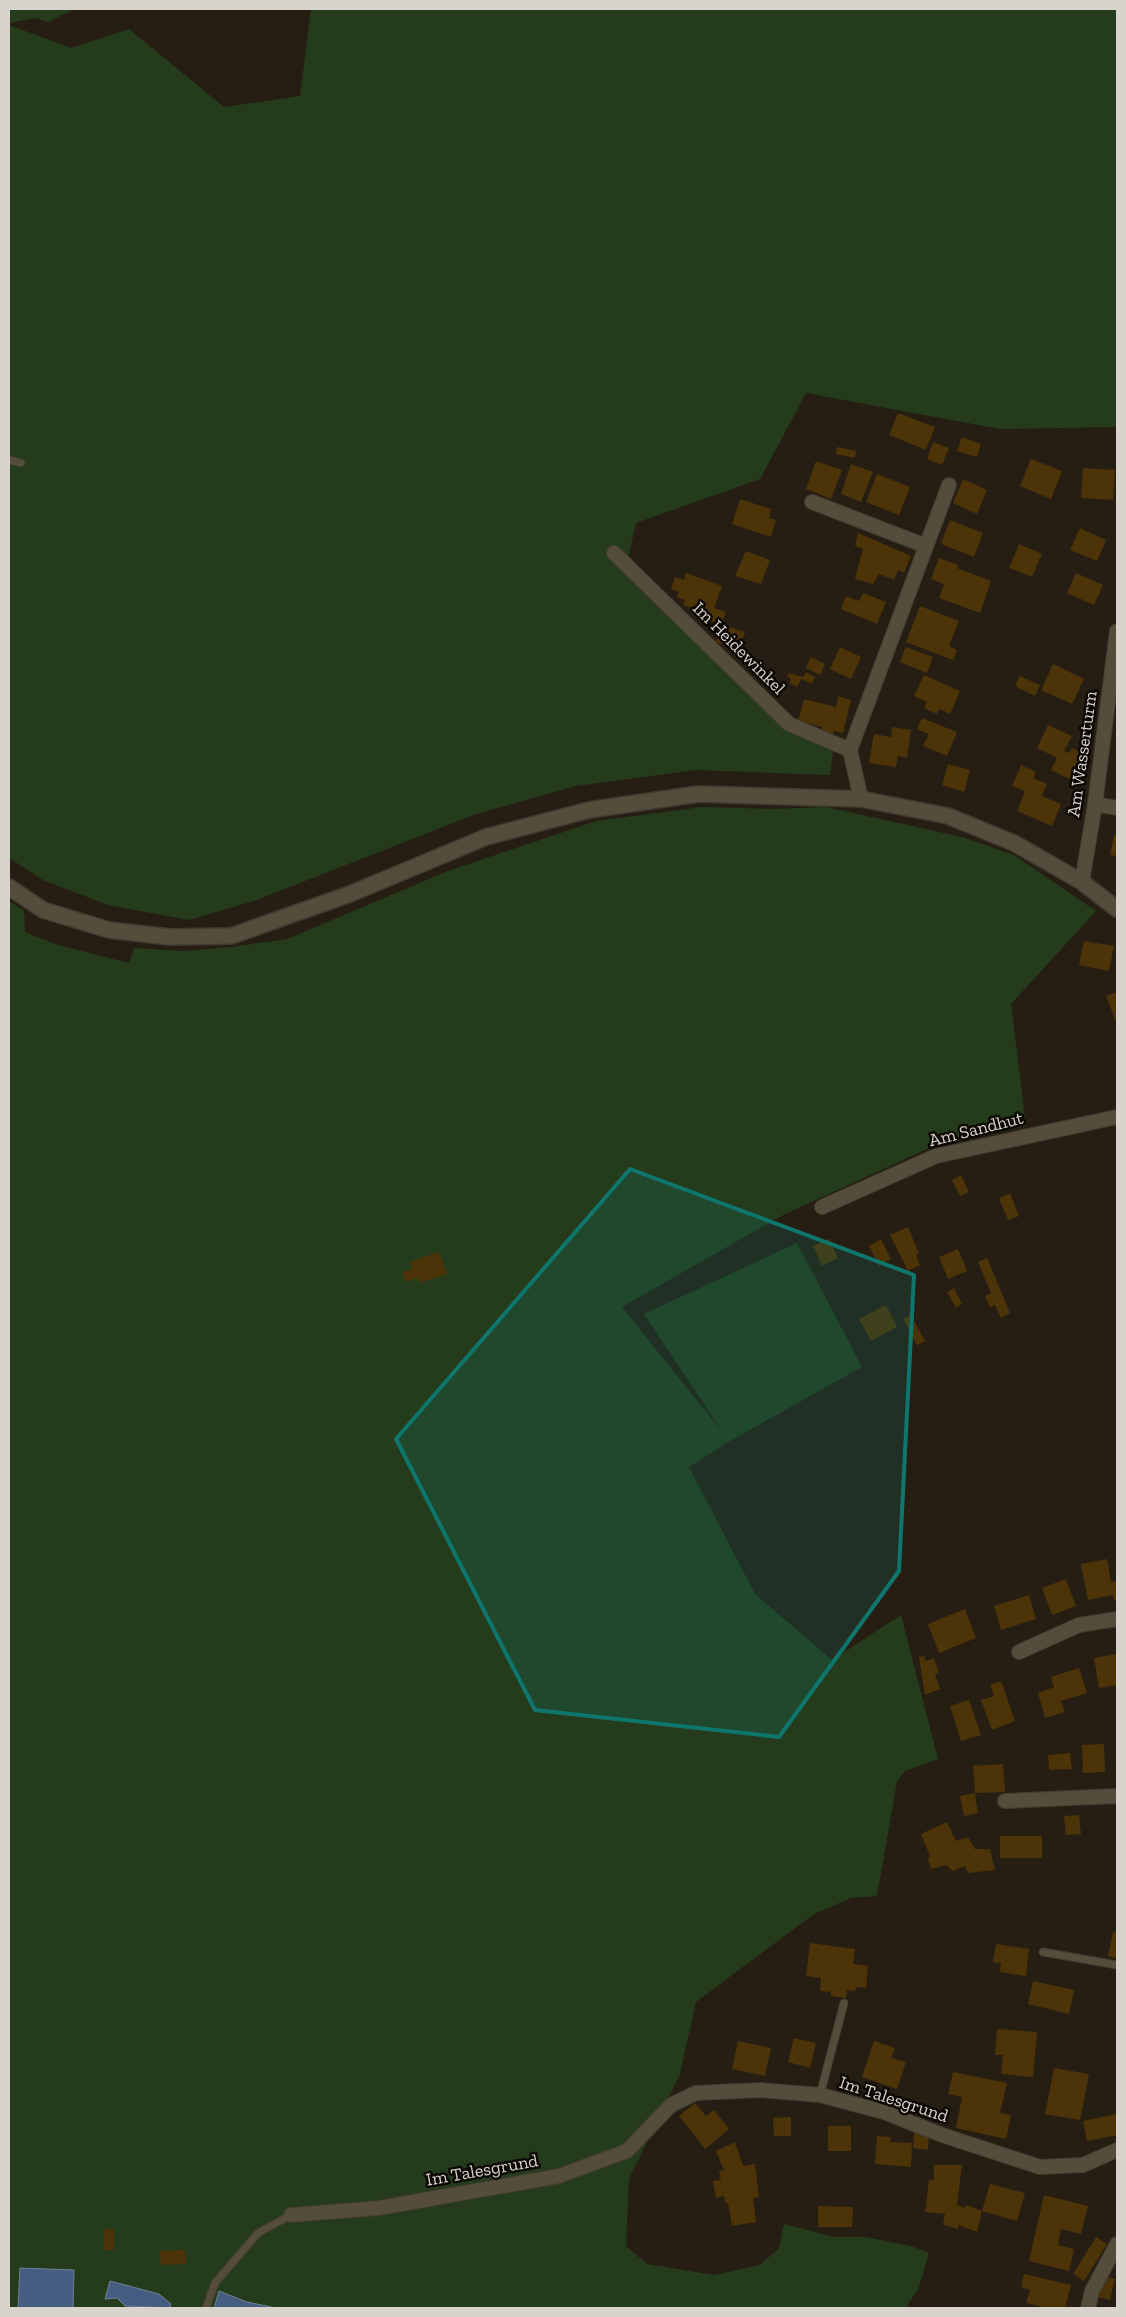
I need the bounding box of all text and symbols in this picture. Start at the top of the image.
street label: Im Heidewinkel [688,597,790,699]
street label: Am Wasserturm [1062,689,1102,818]
street label: Am Sandhut [926,1107,1026,1151]
street label: Im Talesgrund [837,2071,951,2127]
street label: Im Talesgrund [424,2149,540,2191]

